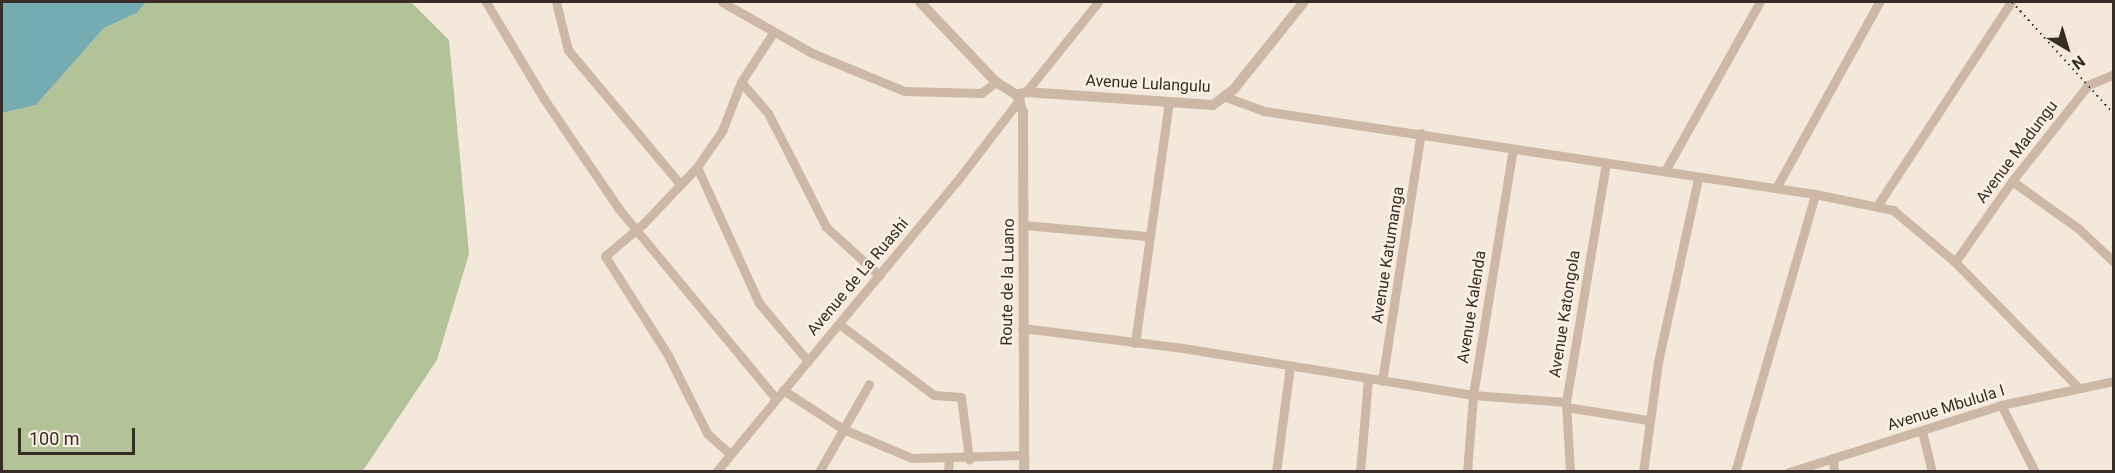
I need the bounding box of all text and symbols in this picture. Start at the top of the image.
north arrow [2037,18,2097,78]
text: N [2068,52,2089,74]
street label: Avenue Lulangulu [1085,71,1211,97]
street label: Avenue Madungu [1972,97,2062,207]
street label: Avenue Katumanga [1368,185,1408,325]
street label: Avenue de La Ruashi [803,214,913,340]
street label: Route de la Luano [997,218,1019,346]
street label: Avenue Kalenda [1454,249,1490,365]
street label: Avenue Katongola [1545,249,1585,379]
street label: Avenue Mbulula I [1885,381,2007,435]
scale bar [21,416,138,454]
text: 100 m [29,428,80,449]

